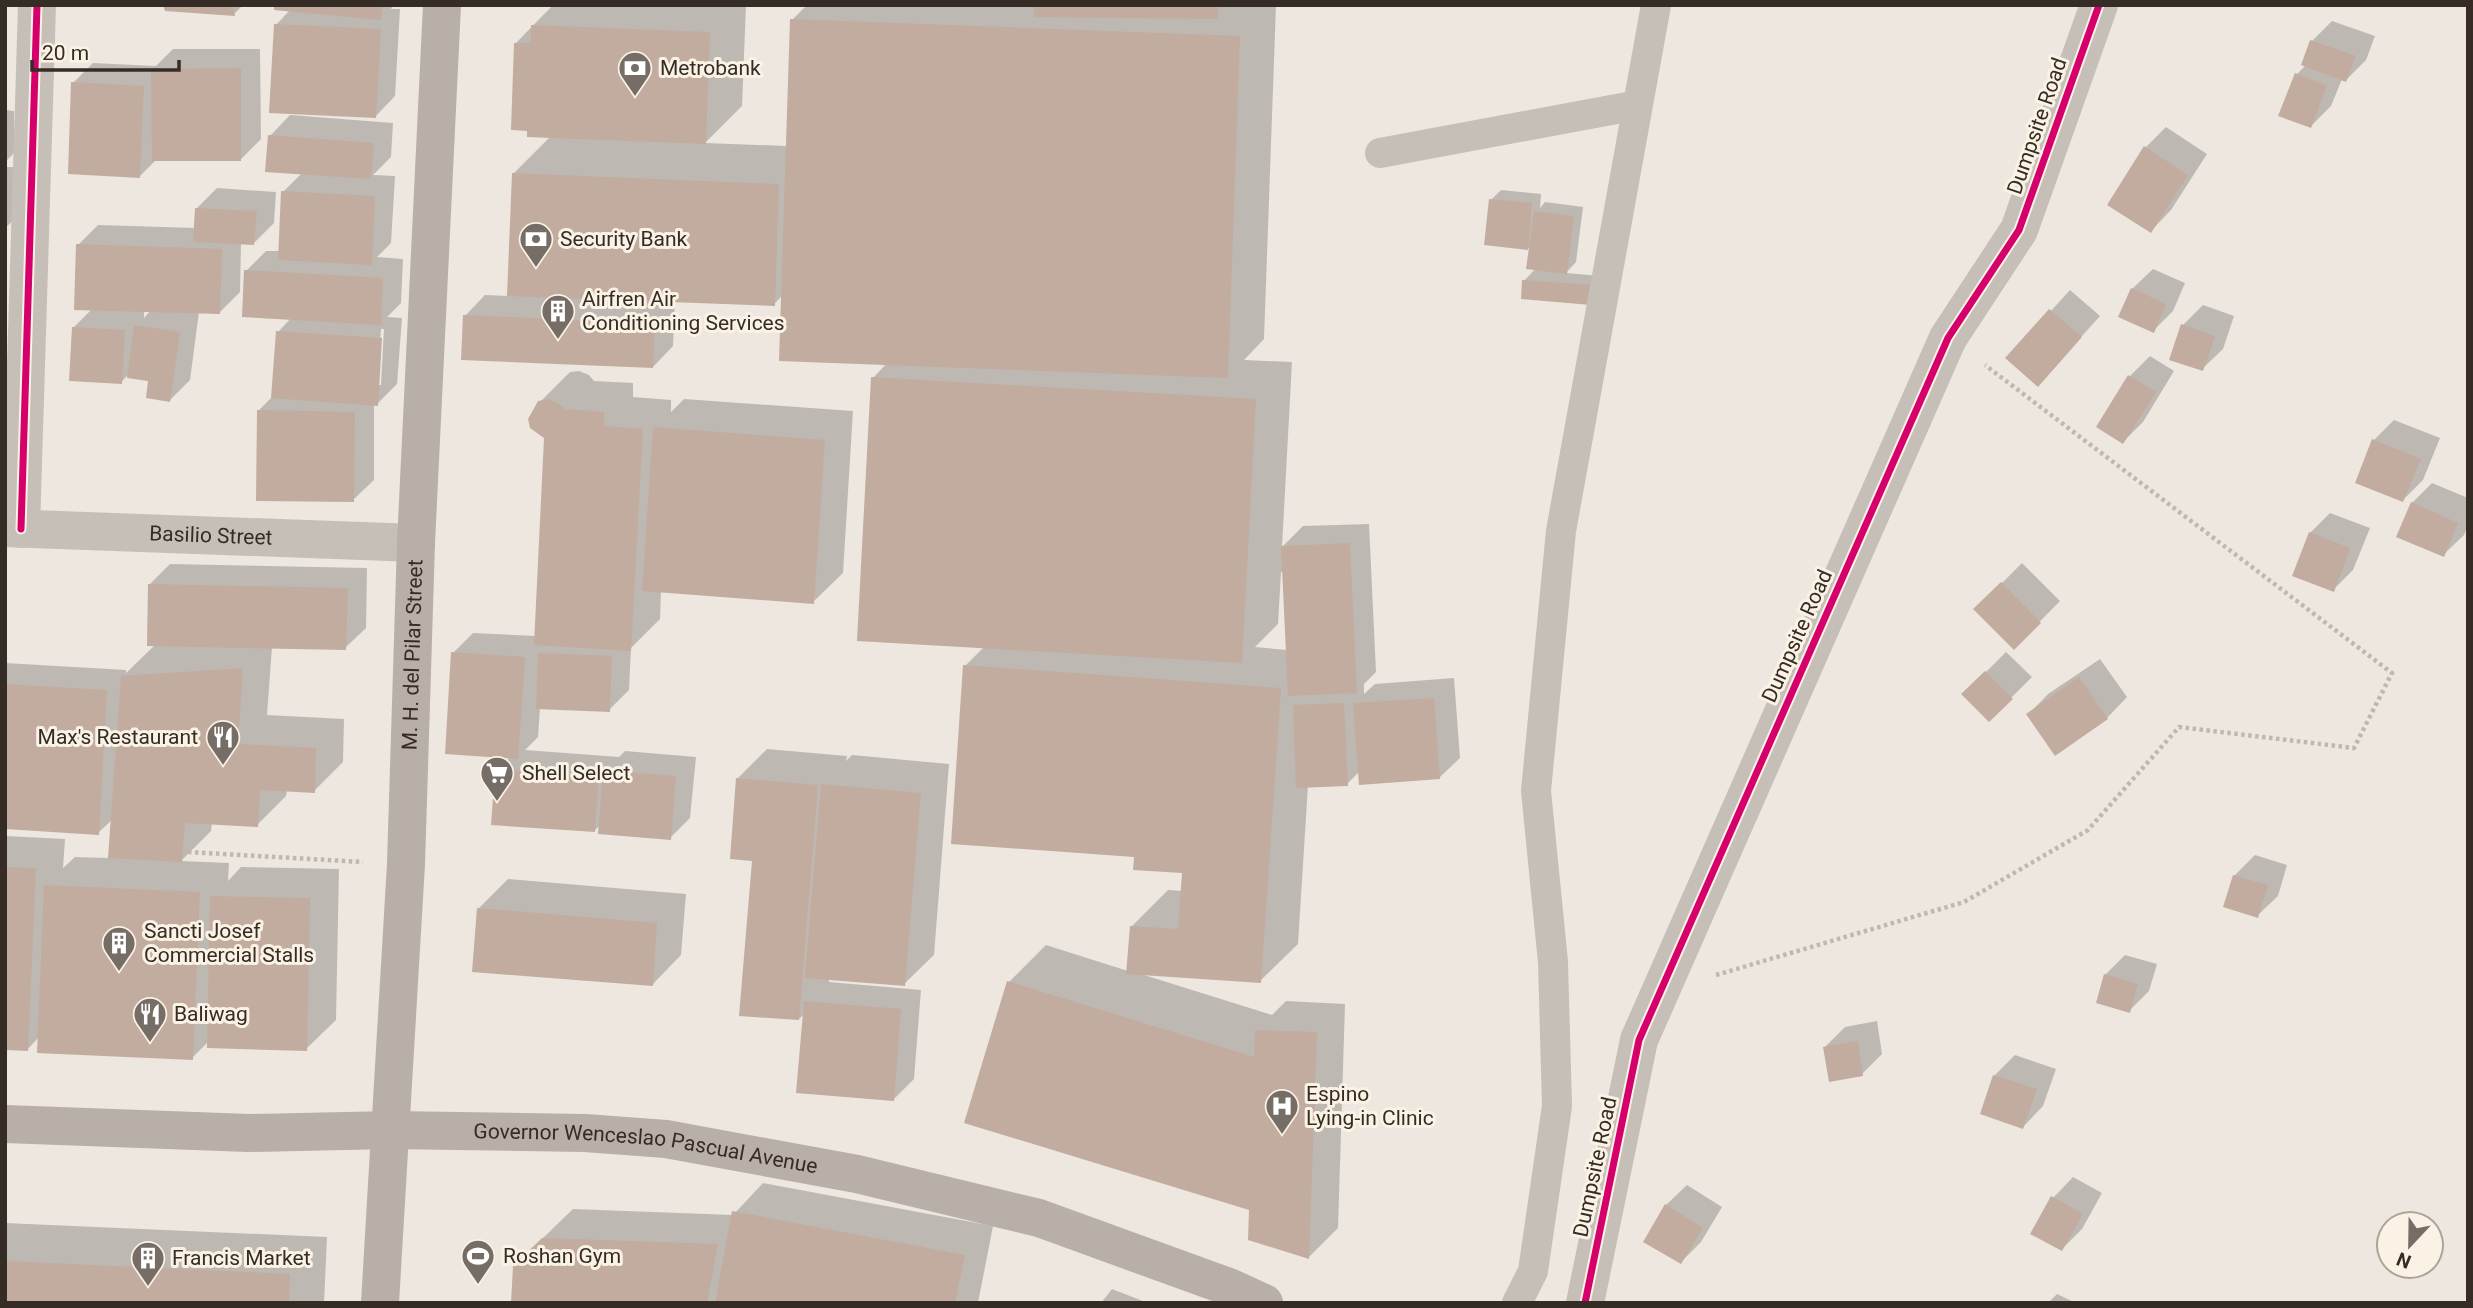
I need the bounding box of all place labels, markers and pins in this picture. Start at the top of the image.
bank icon: Metrobank [616,49,654,98]
place label: Metrobank [660,56,761,80]
bank icon: Security Bank [517,220,555,269]
place label: Security Bank [560,227,688,251]
place label: Airfren Air Conditioning Services [582,287,785,335]
building icon: Airfren Air Conditioning Services [539,292,577,341]
restaurant icon: Max's Restaurant [204,718,242,767]
place label: Max's Restaurant [38,725,198,749]
supermarket icon: Shell Select [478,754,516,803]
place label: Shell Select [522,761,630,785]
place label: Sancti Josef Commercial Stalls [144,919,314,967]
building icon: Sancti Josef Commercial Stalls [100,924,138,973]
restaurant icon: Baliwag [131,995,169,1044]
place label: Baliwag [174,1002,248,1026]
place label: Espino Lying-in Clinic [1306,1082,1434,1130]
hospital icon: Espino Lying-in Clinic [1263,1087,1301,1136]
sports icon: Roshan Gym [459,1237,497,1286]
building icon: Francis Market [129,1239,167,1288]
place label: Roshan Gym [503,1244,621,1268]
place label: Francis Market [172,1246,311,1270]

